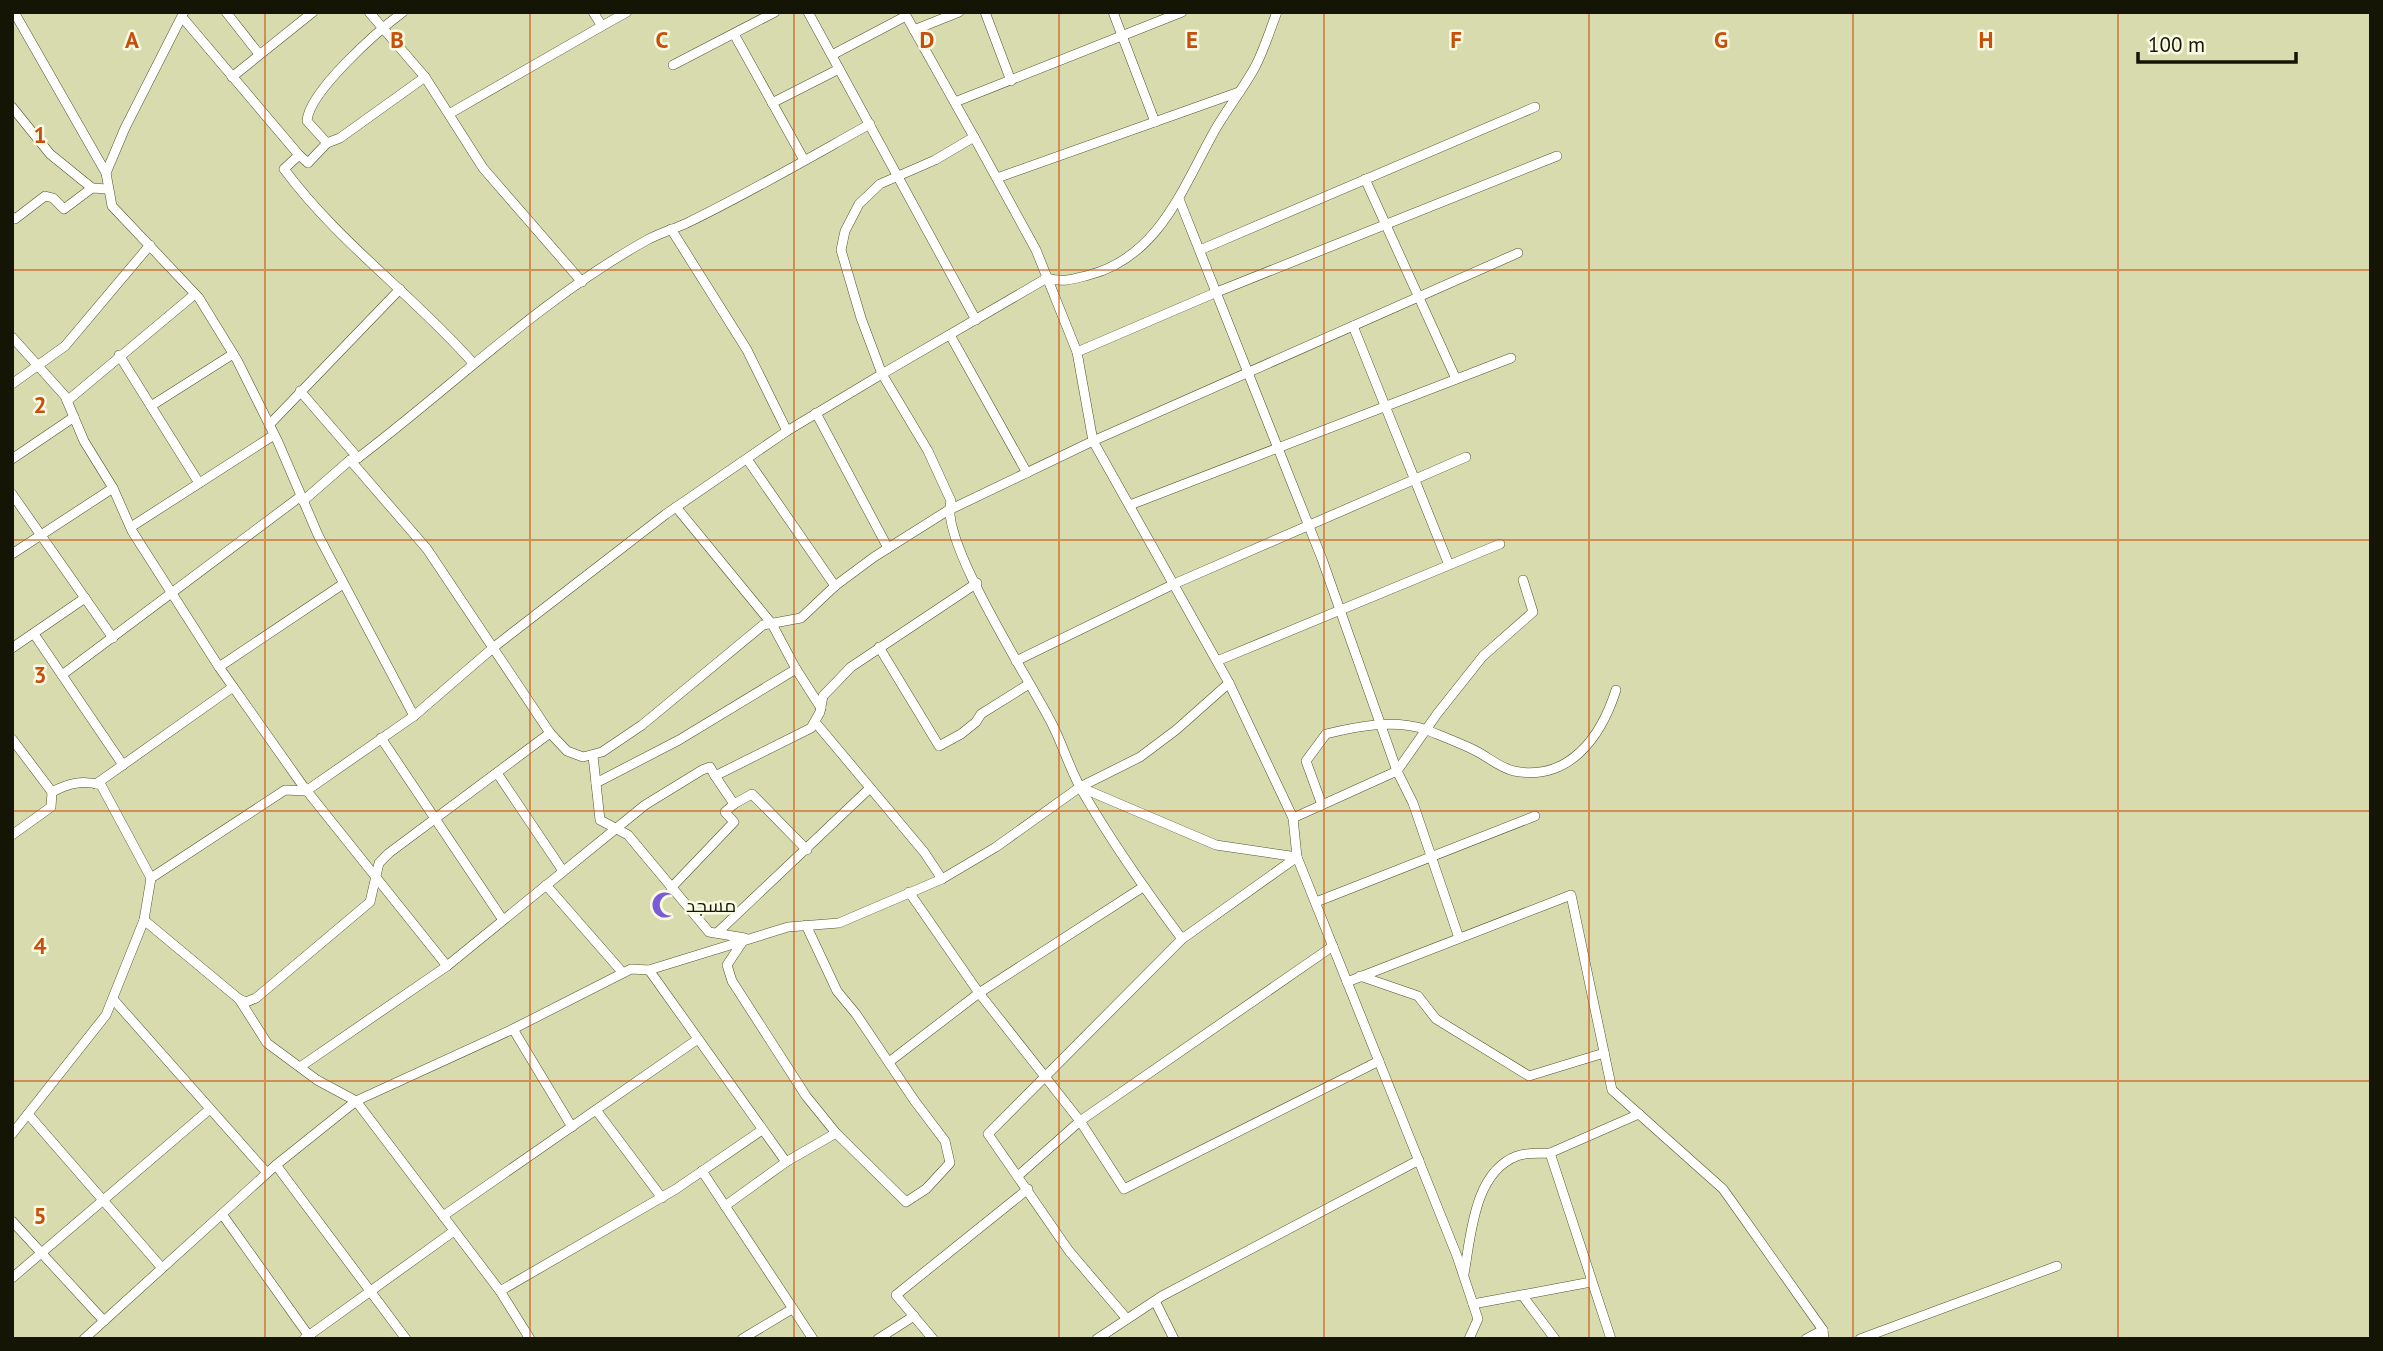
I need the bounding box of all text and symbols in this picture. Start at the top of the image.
scale bar [2138,21,2296,65]
text: A [125,25,139,54]
text: B [390,25,404,54]
text: C [656,25,669,54]
text: D [920,25,934,54]
text: E [1186,25,1198,54]
text: F [1450,25,1462,54]
text: G [1714,25,1728,54]
text: H [1979,25,1993,54]
text: 100 m [2148,31,2205,58]
text: 1 [33,120,47,149]
text: 2 [33,390,47,419]
text: 3 [33,660,47,689]
mosque icon: مسجد [650,890,680,920]
place label: مسجد [686,893,736,917]
text: 4 [33,931,47,960]
text: 5 [33,1201,47,1230]

